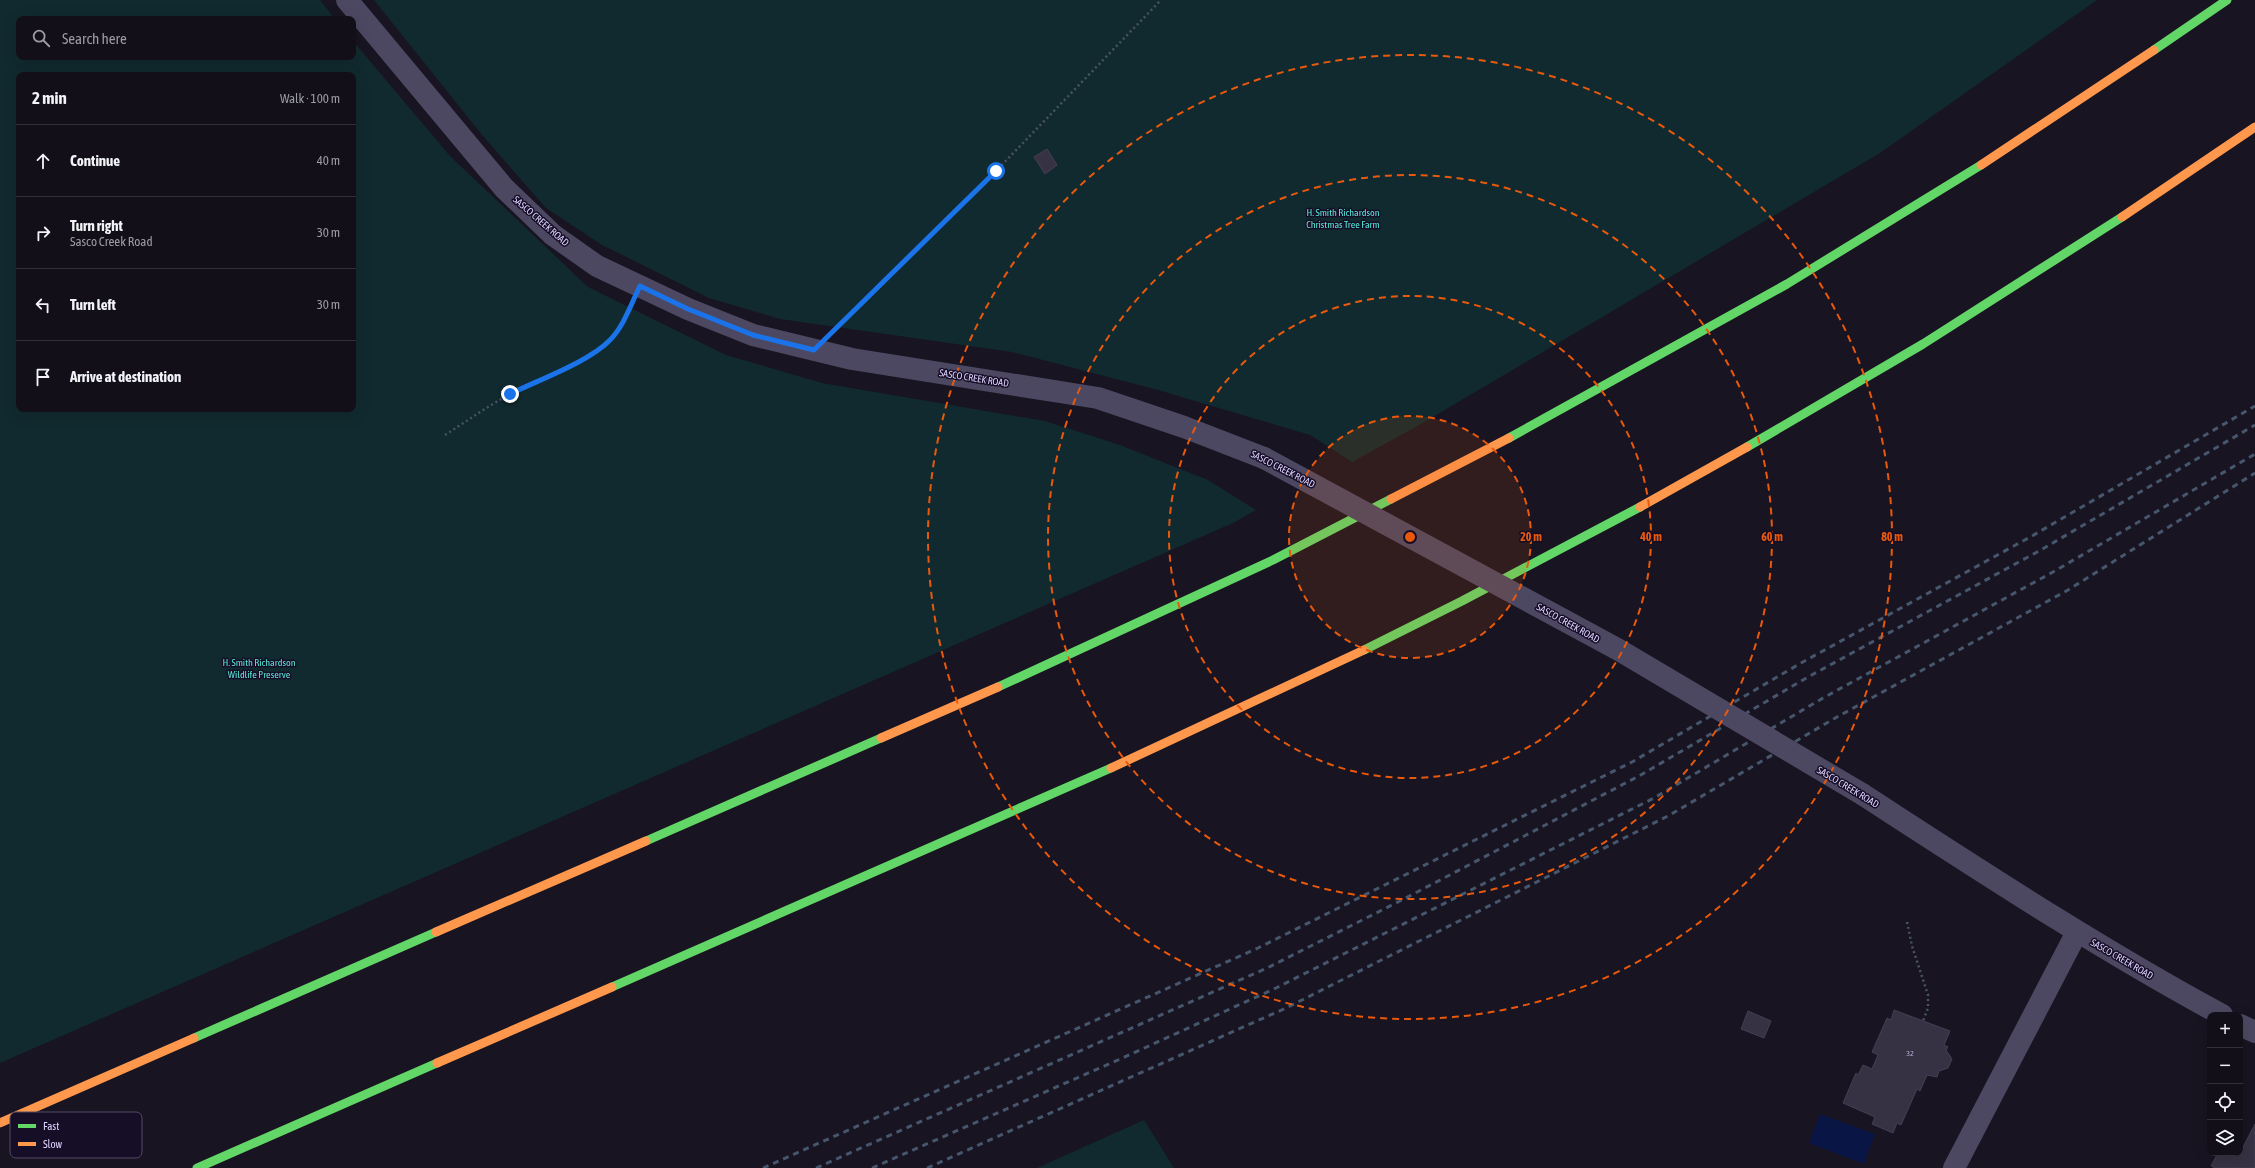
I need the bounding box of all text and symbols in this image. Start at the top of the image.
search box [16,16,356,60]
icon: search [30,27,52,49]
text: Search here [62,30,127,47]
text: 2 min [32,88,67,108]
text: Walk · 100 m [280,91,340,106]
icon: ahead [32,150,54,172]
text: Continue [70,152,120,169]
text: 40 m [317,153,340,168]
route start [987,162,1005,180]
street label: SASCO CREEK ROAD [511,194,571,248]
park label: H. Smith Richardson Christmas Tree Farm [1306,207,1380,230]
text: Turn right [70,217,123,234]
icon: right [32,222,54,244]
text: 30 m [317,225,340,240]
text: Sasco Creek Road [70,234,153,249]
icon: left [32,294,54,316]
text: Turn left [70,296,116,313]
text: 30 m [317,297,340,312]
icon: arrive [32,366,54,388]
street label: SASCO CREEK ROAD [938,367,1010,389]
text: Arrive at destination [70,368,181,385]
route end [501,385,519,403]
street label: SASCO CREEK ROAD [1249,448,1317,490]
centre of rings [1403,530,1417,544]
text: 20 m [1520,530,1542,544]
text: 40 m [1639,530,1662,544]
text: 60 m [1761,530,1783,544]
text: 80 m [1881,530,1903,544]
street label: SASCO CREEK ROAD [1535,601,1602,645]
park label: H. Smith Richardson Wildlife Preserve [222,657,296,680]
street label: SASCO CREEK ROAD [1815,764,1881,810]
street label: SASCO CREEK ROAD [2089,937,2156,982]
map controls [2207,1012,2243,1156]
button: + [2207,1012,2243,1048]
button: − [2207,1048,2243,1084]
house number: 32 [1906,1049,1914,1058]
button: locate [2207,1084,2243,1120]
legend [10,1112,142,1158]
text: Fast [43,1120,59,1132]
button: layers [2207,1120,2243,1156]
text: Slow [43,1138,62,1150]

